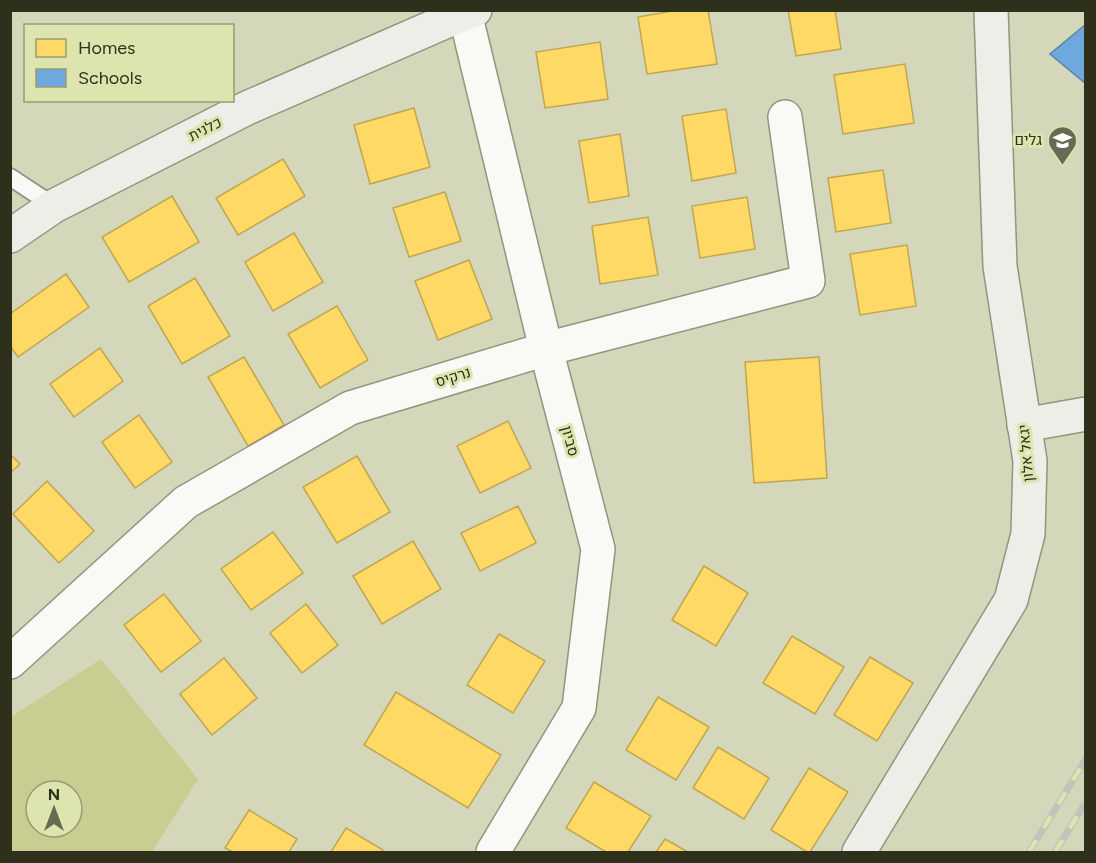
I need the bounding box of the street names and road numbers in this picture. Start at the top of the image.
street label: כלנית [185,113,225,145]
street label: נרקיס [433,363,473,391]
street label: סביון [557,424,583,458]
street label: יגאל אלון [1015,424,1037,482]

